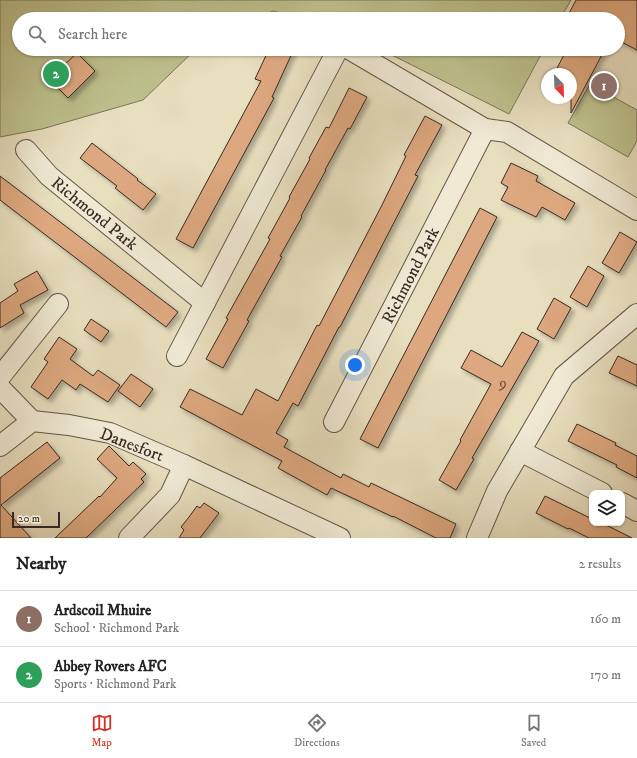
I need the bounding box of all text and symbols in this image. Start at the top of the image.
search box [12,12,625,56]
icon: search [26,23,48,45]
text: Search here [58,25,127,44]
pin: 2 [43,59,69,89]
north arrow [541,68,577,104]
pin: 1 [591,71,617,101]
street label: Richmond Park [46,172,143,256]
street label: Richmond Park [377,223,445,328]
your location [345,355,365,375]
house number: 9 [498,374,507,393]
street label: Danesfort [97,423,167,467]
map controls [589,490,625,526]
button: layers [589,490,625,526]
scale bar [12,510,60,529]
text: 20 m [18,512,40,526]
text: Nearby [16,553,66,575]
text: 2 results [579,556,621,572]
text: Ardscoil Mhuire [54,601,151,620]
text: 1 [27,611,31,627]
text: 160 m [590,611,621,627]
text: School · Richmond Park [54,620,179,636]
text: Abbey Rovers AFC [54,657,167,676]
text: 2 [26,667,32,683]
text: 170 m [590,667,621,683]
text: Sports · Richmond Park [54,676,176,692]
tab: Map [91,712,113,750]
tab: Directions [294,712,340,750]
tab: Saved [521,712,546,750]

